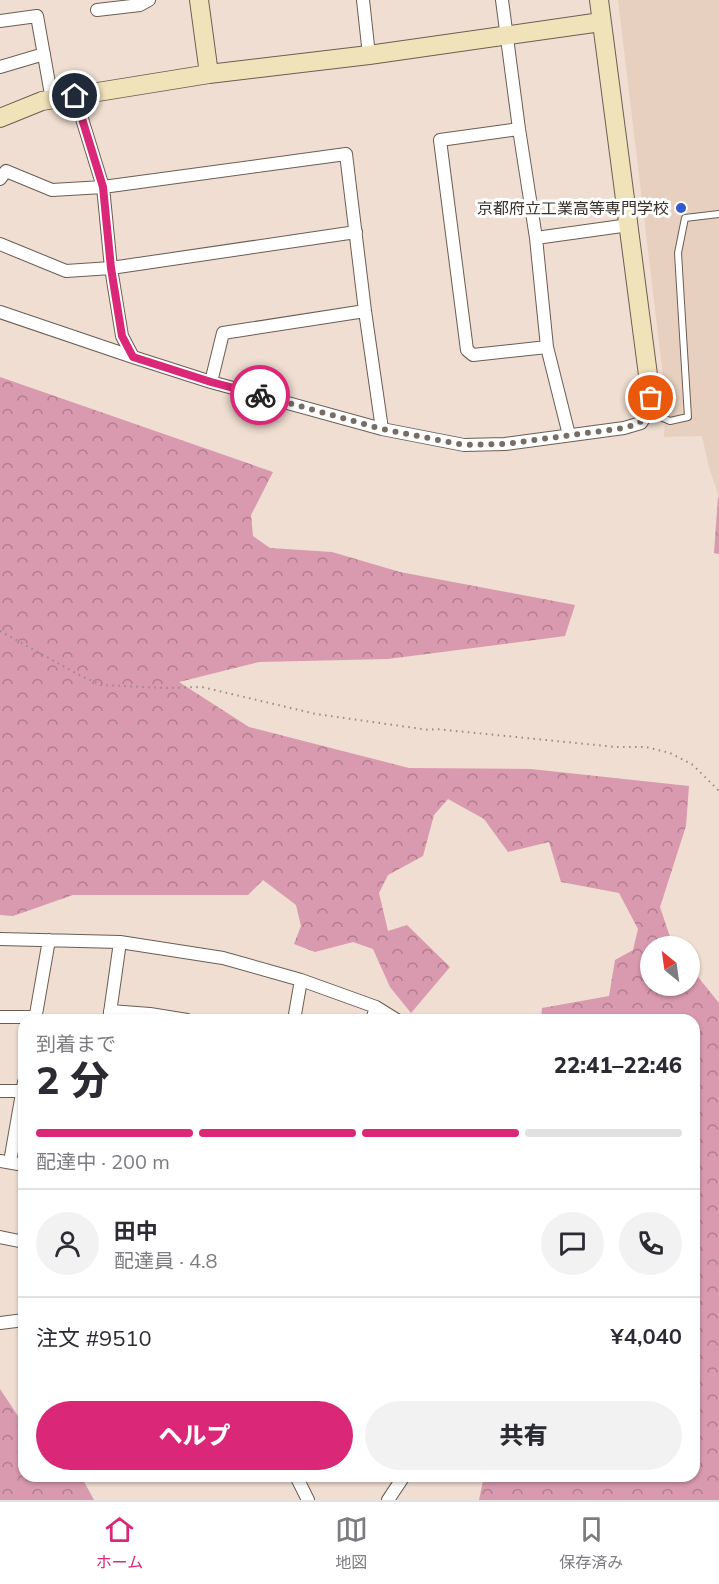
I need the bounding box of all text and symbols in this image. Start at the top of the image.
pin [49,70,100,121]
icon: home [58,79,91,112]
place label: 京都府立工業高等専門学校 [477,198,669,218]
marker: 京都府立工業高等専門学校 [674,201,688,215]
courier [230,365,290,425]
pin [625,372,676,423]
icon: bike [244,379,277,412]
icon: bag [634,381,667,414]
north arrow [640,936,700,996]
map controls [640,936,700,996]
text: 到着まで [36,1031,116,1056]
text: 22:41–22:46 [554,1051,682,1079]
text: 2 分 [36,1055,109,1104]
text: 配達中 · 200 m [36,1149,170,1174]
button: person [36,1212,99,1275]
button: chat [541,1212,604,1275]
button: phone [619,1212,682,1275]
text: 田中 [114,1217,158,1245]
text: 配達員 · 4.8 [114,1248,218,1273]
text: ¥4,040 [611,1322,682,1350]
text: 注文 #9510 [36,1324,152,1352]
button: ヘルプ [36,1401,353,1470]
button: 共有 [365,1401,682,1470]
tab: ホーム [96,1513,143,1573]
tab: 地図 [335,1513,368,1573]
tab: 保存済み [559,1513,623,1573]

